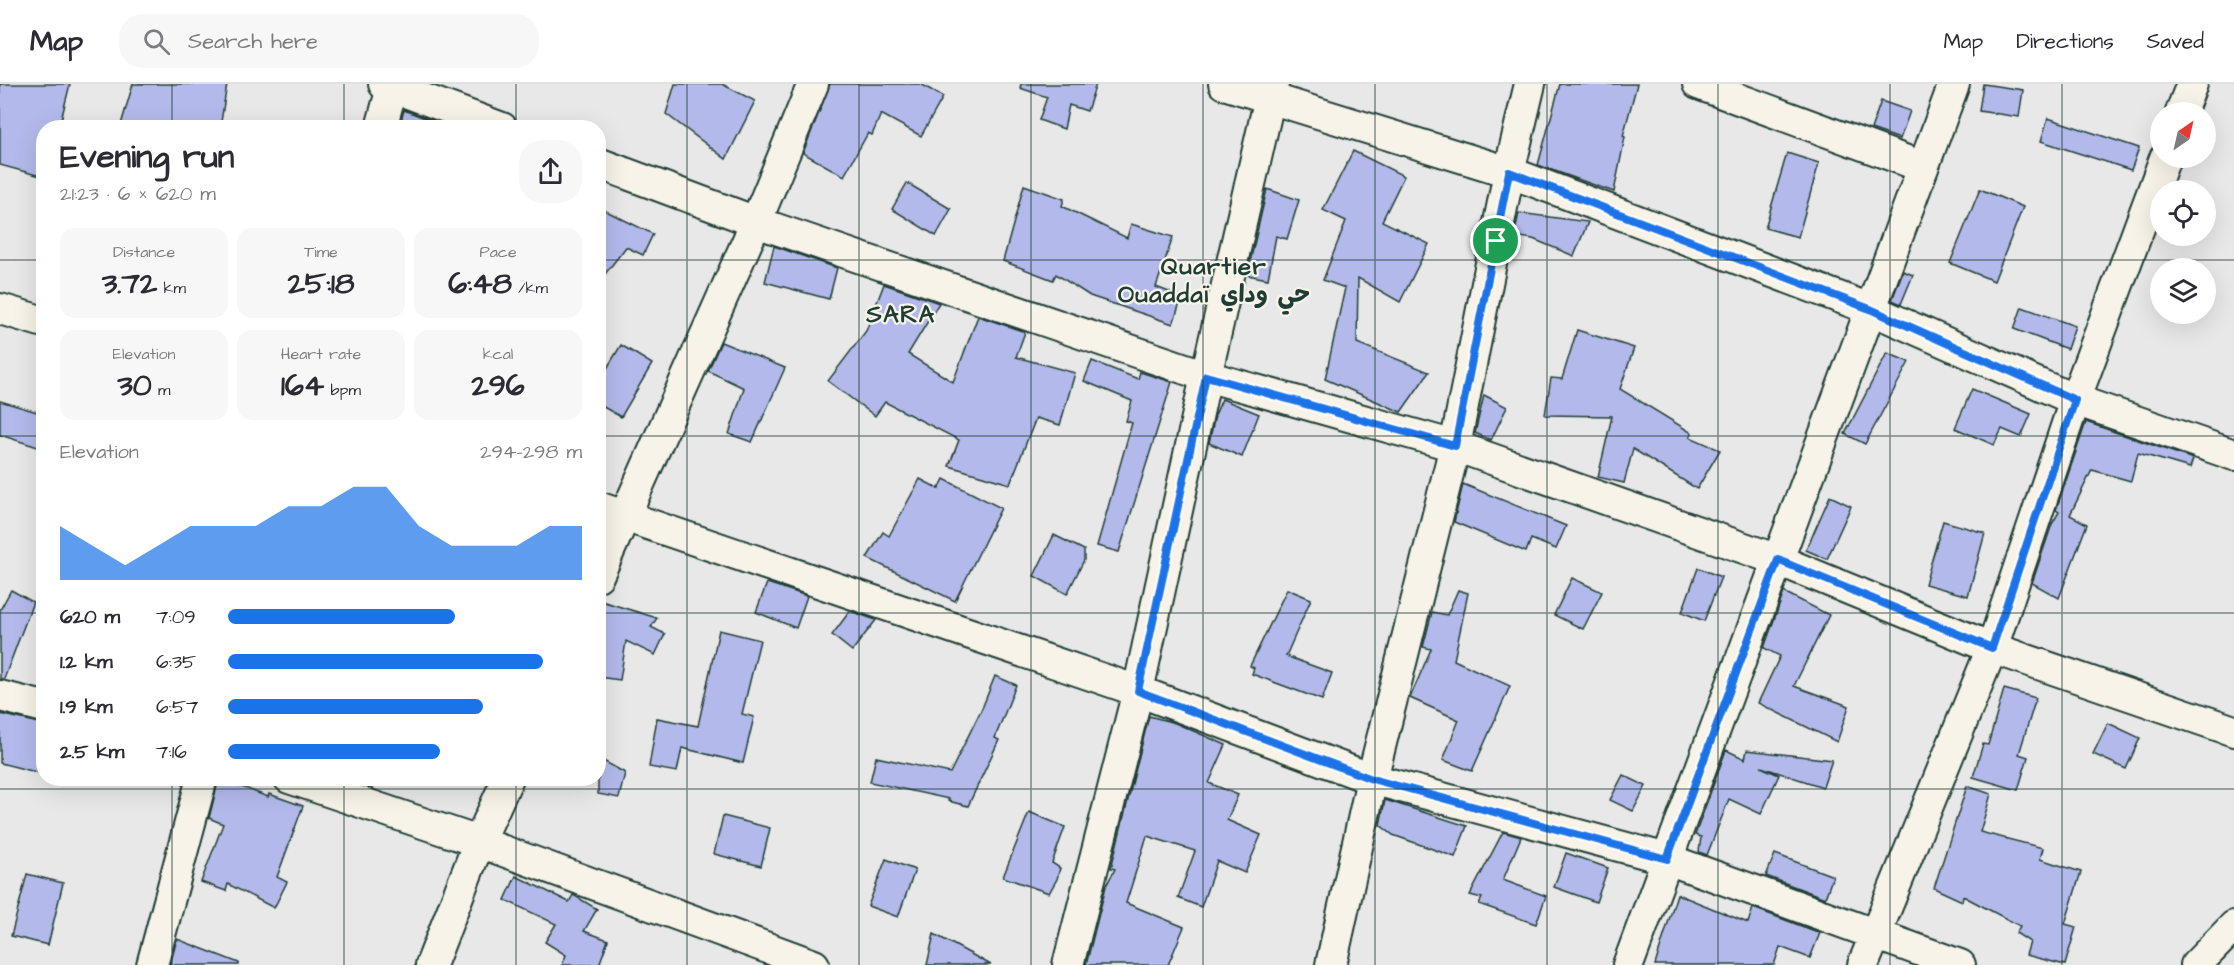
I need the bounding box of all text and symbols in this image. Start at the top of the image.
search box [119,14,539,68]
text: Map [30,22,83,61]
icon: search [140,25,173,58]
text: Search here [188,26,318,57]
text: Map [1943,27,1983,56]
text: Directions [2016,27,2114,56]
text: Saved [2147,27,2204,56]
north arrow [2150,102,2216,168]
map controls [2150,102,2216,324]
text: Evening run [60,134,234,180]
button: share [519,140,582,203]
text: 21:23 · 6 × 620 m [60,180,216,208]
button: locate [2150,180,2216,246]
pin [1470,215,1521,266]
icon: arrive [1479,224,1512,257]
text: Distance [113,241,175,263]
text: Time [304,241,338,263]
text: Pace [479,241,517,263]
district label: Quartier Ouaddaï حي وداي [1118,250,1310,315]
button: layers [2150,258,2216,324]
text: 3.72 [102,263,157,305]
text: 25:18 [288,263,354,305]
text: 6:48 [448,263,512,305]
text: km [157,277,186,299]
text: /km [512,277,548,299]
district label: SARA [865,298,936,332]
text: Elevation [113,343,175,365]
text: Heart rate [281,343,361,365]
text: kcal [483,343,513,365]
text: 30 [117,365,152,407]
text: 164 [281,365,324,407]
text: 296 [471,365,525,407]
text: m [152,379,171,401]
text: bpm [324,379,361,401]
text: Elevation [60,438,139,466]
text: 294–298 m [480,438,582,466]
text: 620 m [60,603,120,631]
text: 7:09 [156,603,196,631]
text: 1.2 km [60,648,113,676]
text: 6:35 [156,648,196,676]
text: 1.9 km [60,693,113,721]
text: 6:57 [156,693,198,721]
text: 2.5 km [60,738,124,766]
text: 7:16 [156,738,187,766]

